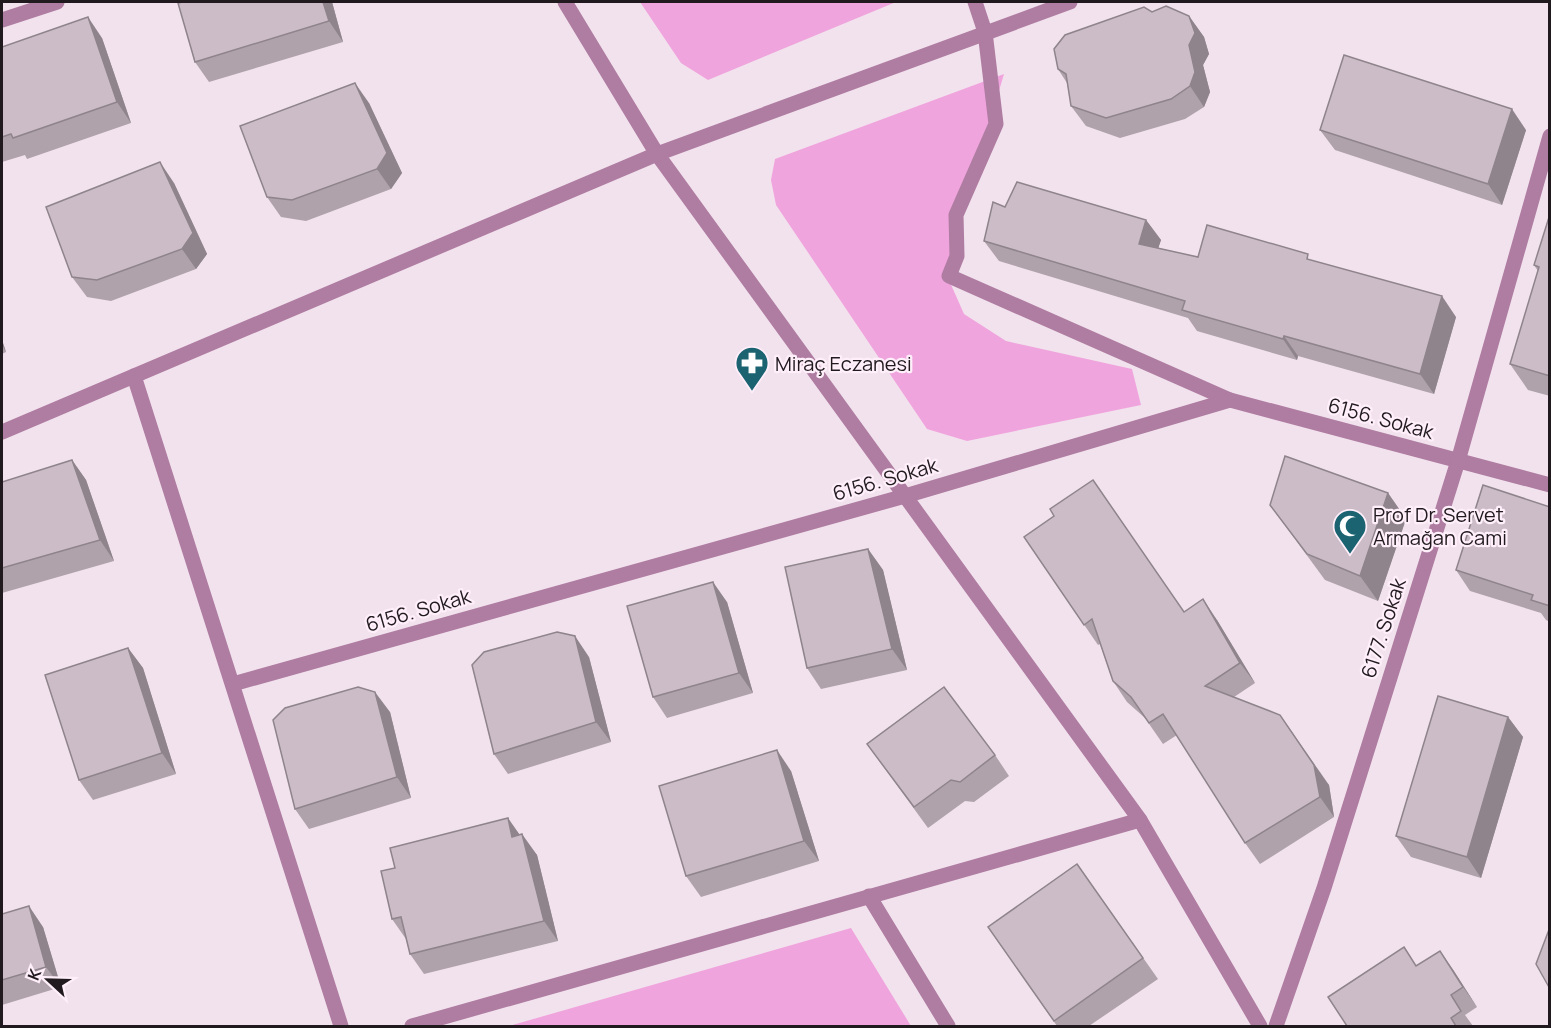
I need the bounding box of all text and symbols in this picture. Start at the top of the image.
pharmacy icon: Miraç Eczanesi [734,345,770,392]
place label: Miraç Eczanesi [775,350,912,377]
street label: 6156. Sokak [1325,391,1438,445]
street label: 6156. Sokak [829,451,942,507]
place label: Prof Dr. Servet Armağan Cami [1373,501,1507,551]
mosque icon: Prof Dr. Servet Armağan Cami [1332,508,1368,555]
street label: 6177. Sokak [1354,574,1412,681]
street label: 6156. Sokak [362,582,475,638]
north arrow [18,950,78,1010]
text: K [22,965,46,983]

